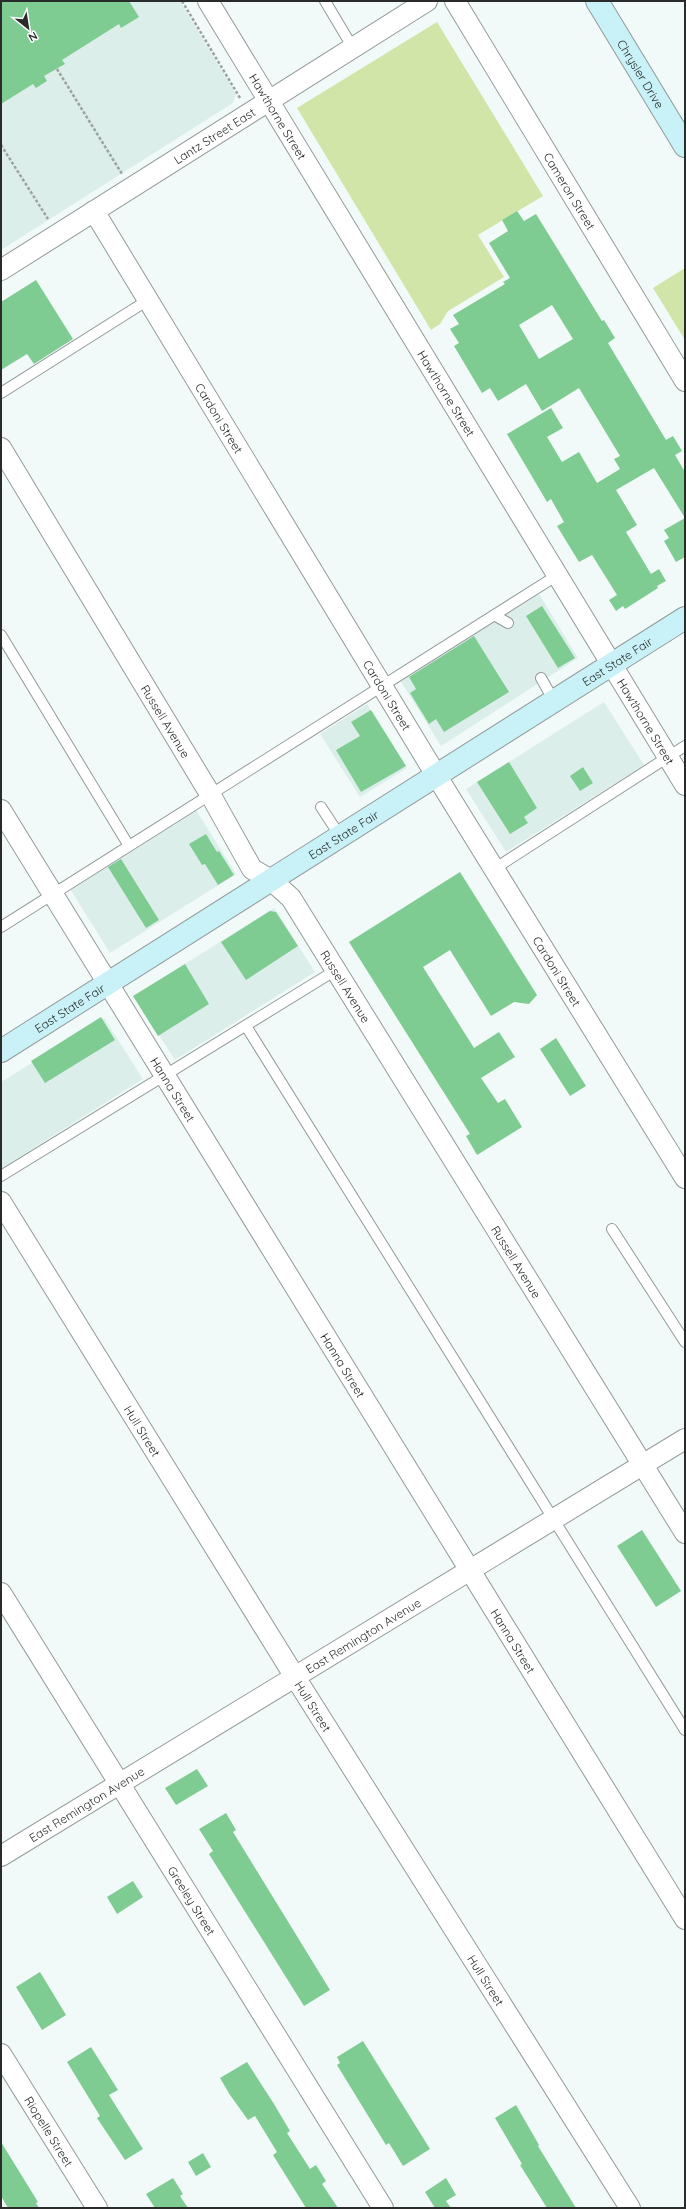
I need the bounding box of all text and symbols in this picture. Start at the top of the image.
north arrow [8,8,48,48]
text: N [26,29,40,45]
street label: Chrysler Drive [614,36,668,111]
street label: Hawthorne Street [246,71,310,162]
street label: Lantz Street East [170,104,258,167]
street label: Cameron Street [541,150,599,232]
street label: Hawthorne Street [415,347,478,439]
street label: Cardoni Street [192,380,247,456]
street label: East State Fair [579,633,655,689]
street label: Cardoni Street [360,657,415,733]
street label: Hawthorne Street [614,675,678,767]
street label: Russell Avenue [138,682,194,761]
street label: East State Fair [305,806,381,862]
street label: Cardoni Street [530,933,584,1009]
street label: Russell Avenue [318,947,374,1026]
street label: East State Fair [31,980,108,1035]
street label: Hanna Street [148,1054,199,1124]
street label: Russell Avenue [488,1223,545,1301]
street label: Hanna Street [318,1330,369,1400]
street label: Hull Street [121,1403,164,1459]
street label: East Remington Avenue [303,1594,424,1676]
street label: Hanna Street [488,1606,539,1676]
street label: Hull Street [292,1678,335,1734]
street label: East Remington Avenue [26,1763,147,1845]
street label: Greeley Street [165,1863,219,1938]
street label: Hull Street [465,1952,508,2008]
street label: Riopelle Street [22,2093,77,2169]

